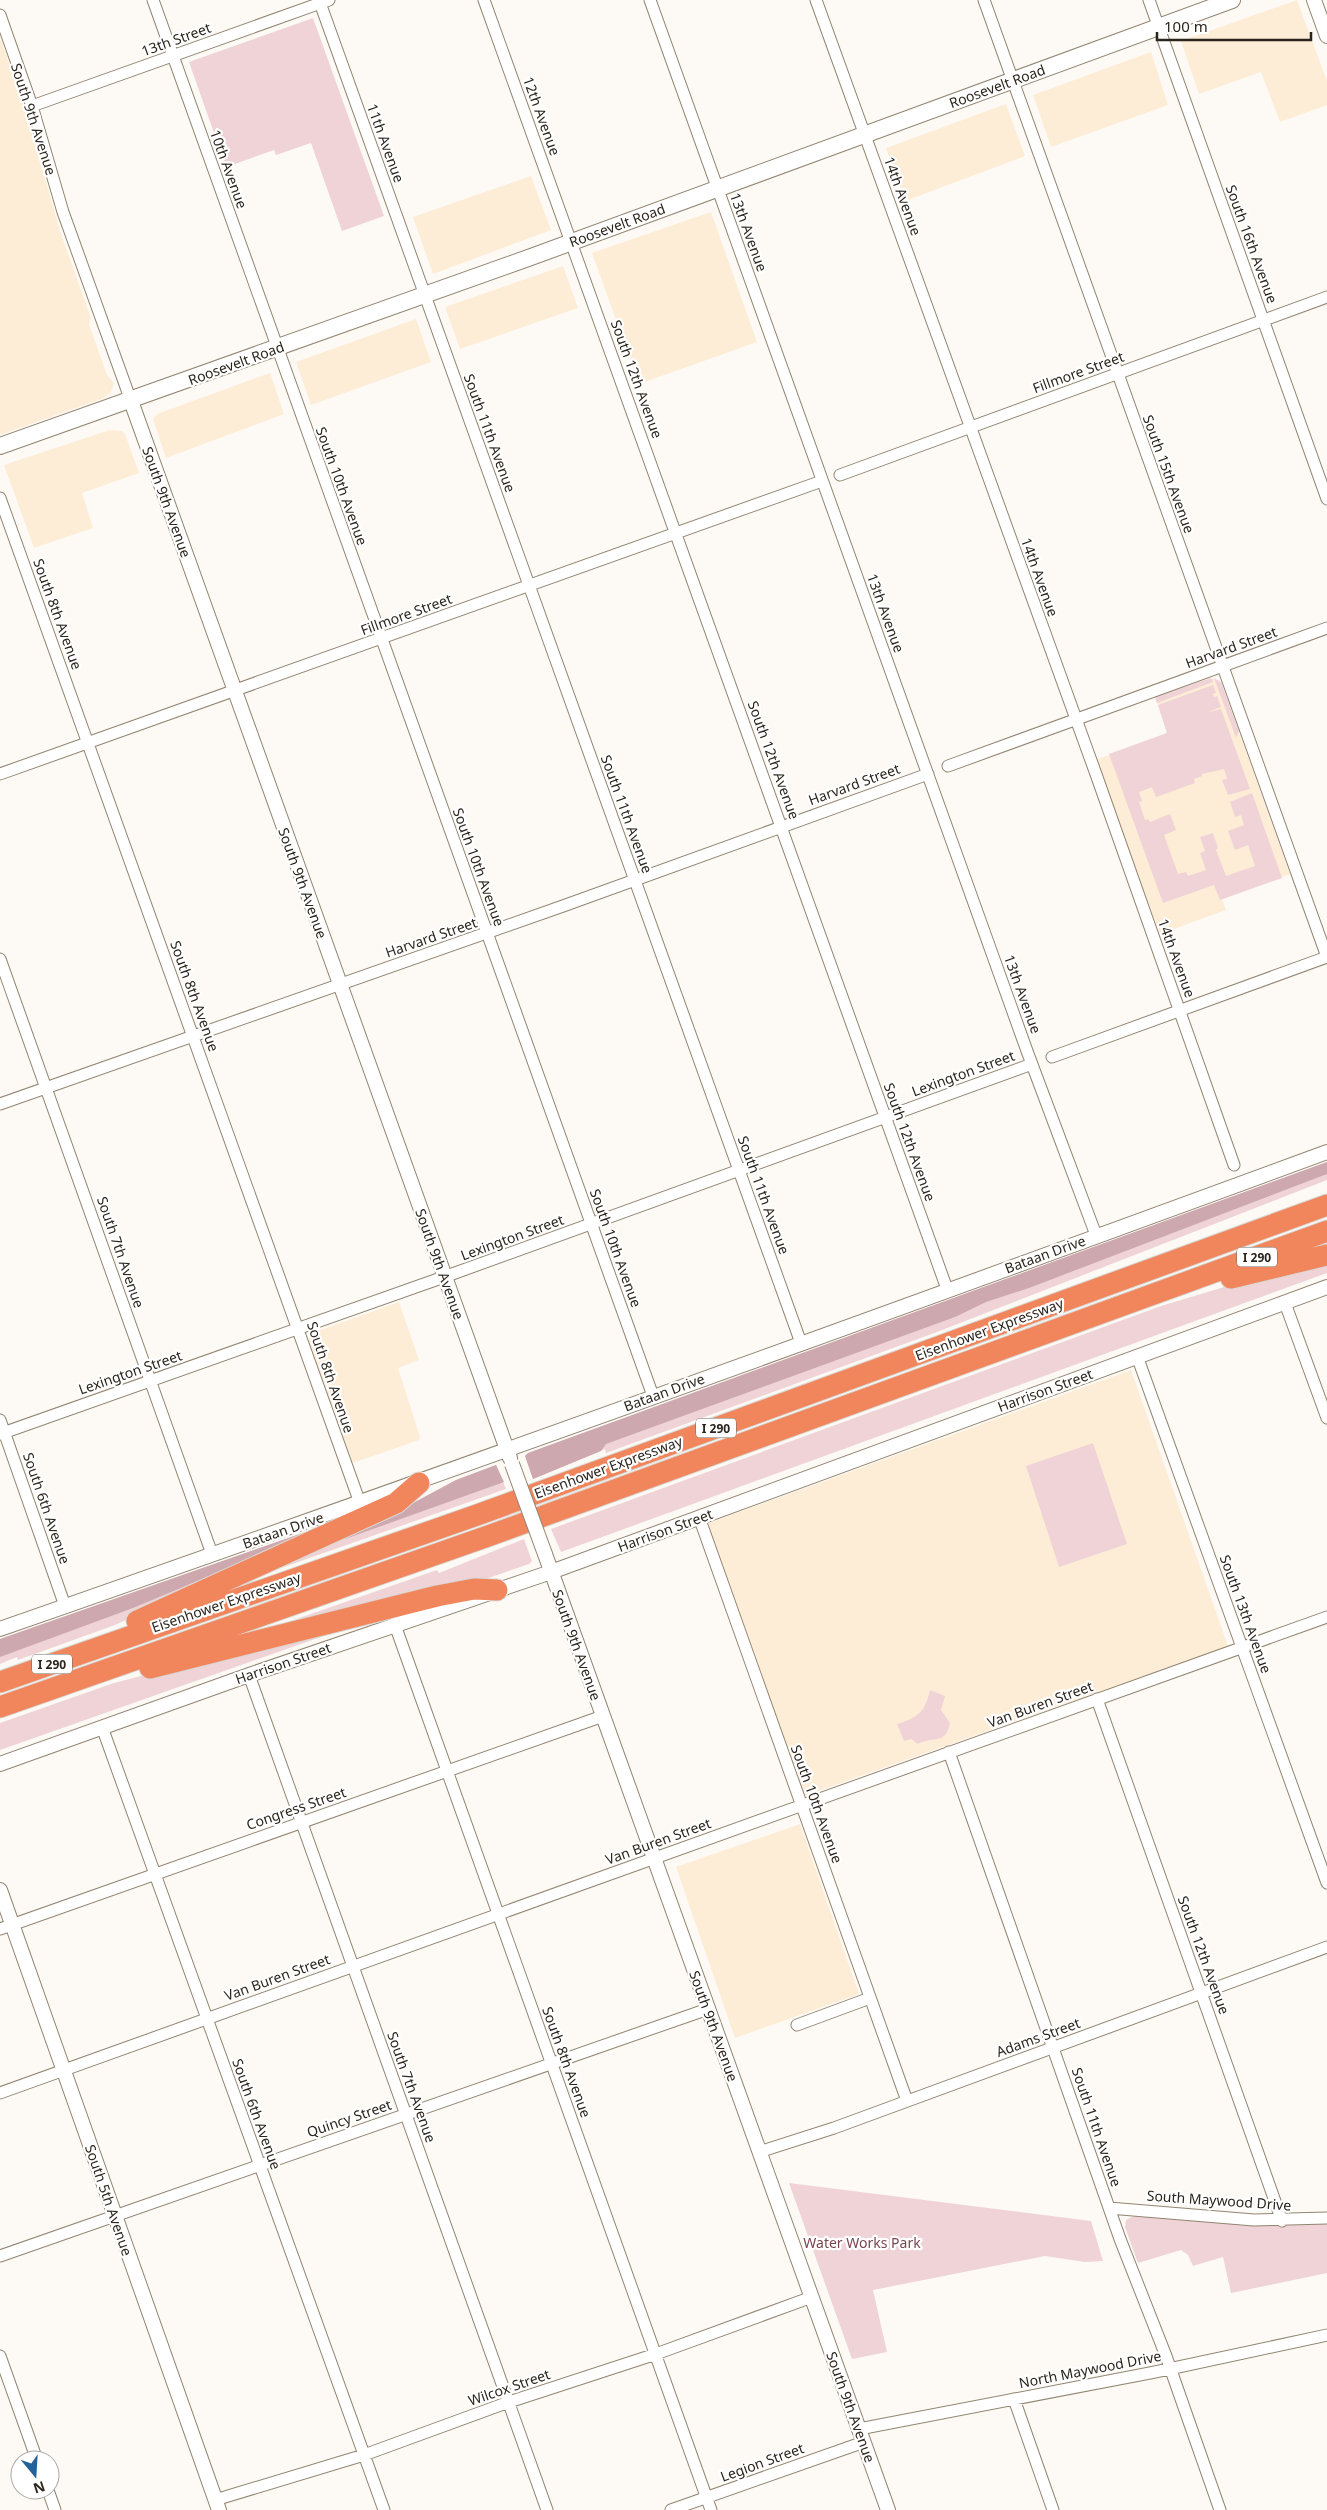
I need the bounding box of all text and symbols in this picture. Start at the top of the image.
scale bar [1157,10,1311,42]
text: 100 m [1164,16,1208,36]
street label: 13th Street [139,18,213,60]
street label: Roosevelt Road [946,60,1048,112]
street label: South 9th Avenue [7,61,61,178]
street label: 12th Avenue [519,74,565,158]
street label: 11th Avenue [363,101,409,185]
street label: 10th Avenue [206,127,252,211]
street label: 14th Avenue [880,154,926,238]
street label: South 16th Avenue [1222,182,1282,306]
street label: 13th Avenue [726,190,772,274]
street label: Roosevelt Road [566,199,668,251]
street label: South 12th Avenue [607,317,667,441]
street label: Roosevelt Road [185,337,287,389]
street label: Fillmore Street [1030,347,1126,397]
street label: South 11th Avenue [460,371,520,495]
street label: South 15th Avenue [1139,412,1199,536]
street label: South 10th Avenue [312,424,372,548]
street label: South 9th Avenue [138,444,196,560]
street label: 14th Avenue [1017,535,1063,619]
street label: South 8th Avenue [29,556,87,672]
street label: 13th Avenue [863,571,909,655]
street label: Fillmore Street [358,589,454,639]
street label: Harvard Street [1183,622,1279,672]
street label: South 12th Avenue [744,698,804,822]
street label: South 11th Avenue [597,752,657,876]
street label: Harvard Street [806,759,902,809]
street label: South 10th Avenue [449,805,509,929]
street label: South 9th Avenue [274,825,332,941]
street label: Harvard Street [383,912,479,962]
street label: 14th Avenue [1154,916,1200,1000]
street label: South 8th Avenue [166,938,224,1054]
street label: 13th Avenue [1000,952,1046,1036]
street label: Lexington Street [909,1046,1017,1100]
street label: South 12th Avenue [880,1080,940,1204]
street label: South 11th Avenue [734,1133,794,1257]
street label: South 10th Avenue [586,1186,646,1310]
street label: South 7th Avenue [93,1194,149,1310]
street label: South 9th Avenue [411,1206,469,1322]
street label: Lexington Street [458,1210,566,1264]
street label: Bataan Drive [1002,1231,1088,1277]
road number: I 290 [1237,1248,1277,1266]
street label: Eisenhower Expressway [912,1293,1067,1365]
street label: South 8th Avenue [303,1319,359,1435]
street label: Lexington Street [76,1345,184,1399]
street label: Harrison Street [995,1364,1095,1416]
street label: Bataan Drive [621,1369,707,1415]
road number: I 290 [696,1419,736,1438]
street label: Eisenhower Expressway [531,1431,686,1503]
street label: South 6th Avenue [19,1450,75,1566]
street label: Harrison Street [615,1504,715,1556]
street label: Bataan Drive [240,1507,326,1553]
street label: South 13th Avenue [1216,1552,1276,1676]
street label: Eisenhower Expressway [149,1567,304,1636]
street label: South 9th Avenue [548,1587,606,1703]
street label: Harrison Street [233,1638,333,1688]
road number: I 290 [32,1655,72,1674]
street label: Van Buren Street [985,1676,1095,1732]
street label: South 10th Avenue [787,1742,847,1866]
street label: Congress Street [244,1782,348,1834]
street label: Van Buren Street [603,1813,713,1869]
street label: South 12th Avenue [1174,1893,1234,2017]
street label: Van Buren Street [222,1949,332,2005]
street label: South 9th Avenue [685,1968,743,2084]
street label: South 8th Avenue [538,2004,596,2120]
street label: Adams Street [993,2013,1083,2061]
street label: South 7th Avenue [383,2029,441,2145]
street label: South 6th Avenue [228,2056,286,2172]
street label: South 11th Avenue [1068,2065,1126,2189]
street label: Quincy Street [304,2095,394,2141]
street label: South 5th Avenue [81,2142,137,2258]
street label: South Maywood Drive [1146,2185,1292,2215]
park label: Water Works Park [803,2233,921,2252]
street label: North Maywood Drive [1017,2346,1163,2392]
street label: South 9th Avenue [822,2349,880,2465]
street label: Wilcox Street [466,2364,552,2410]
street label: Legion Street [718,2438,806,2486]
north arrow [10,2450,60,2500]
text: N [31,2477,48,2499]

